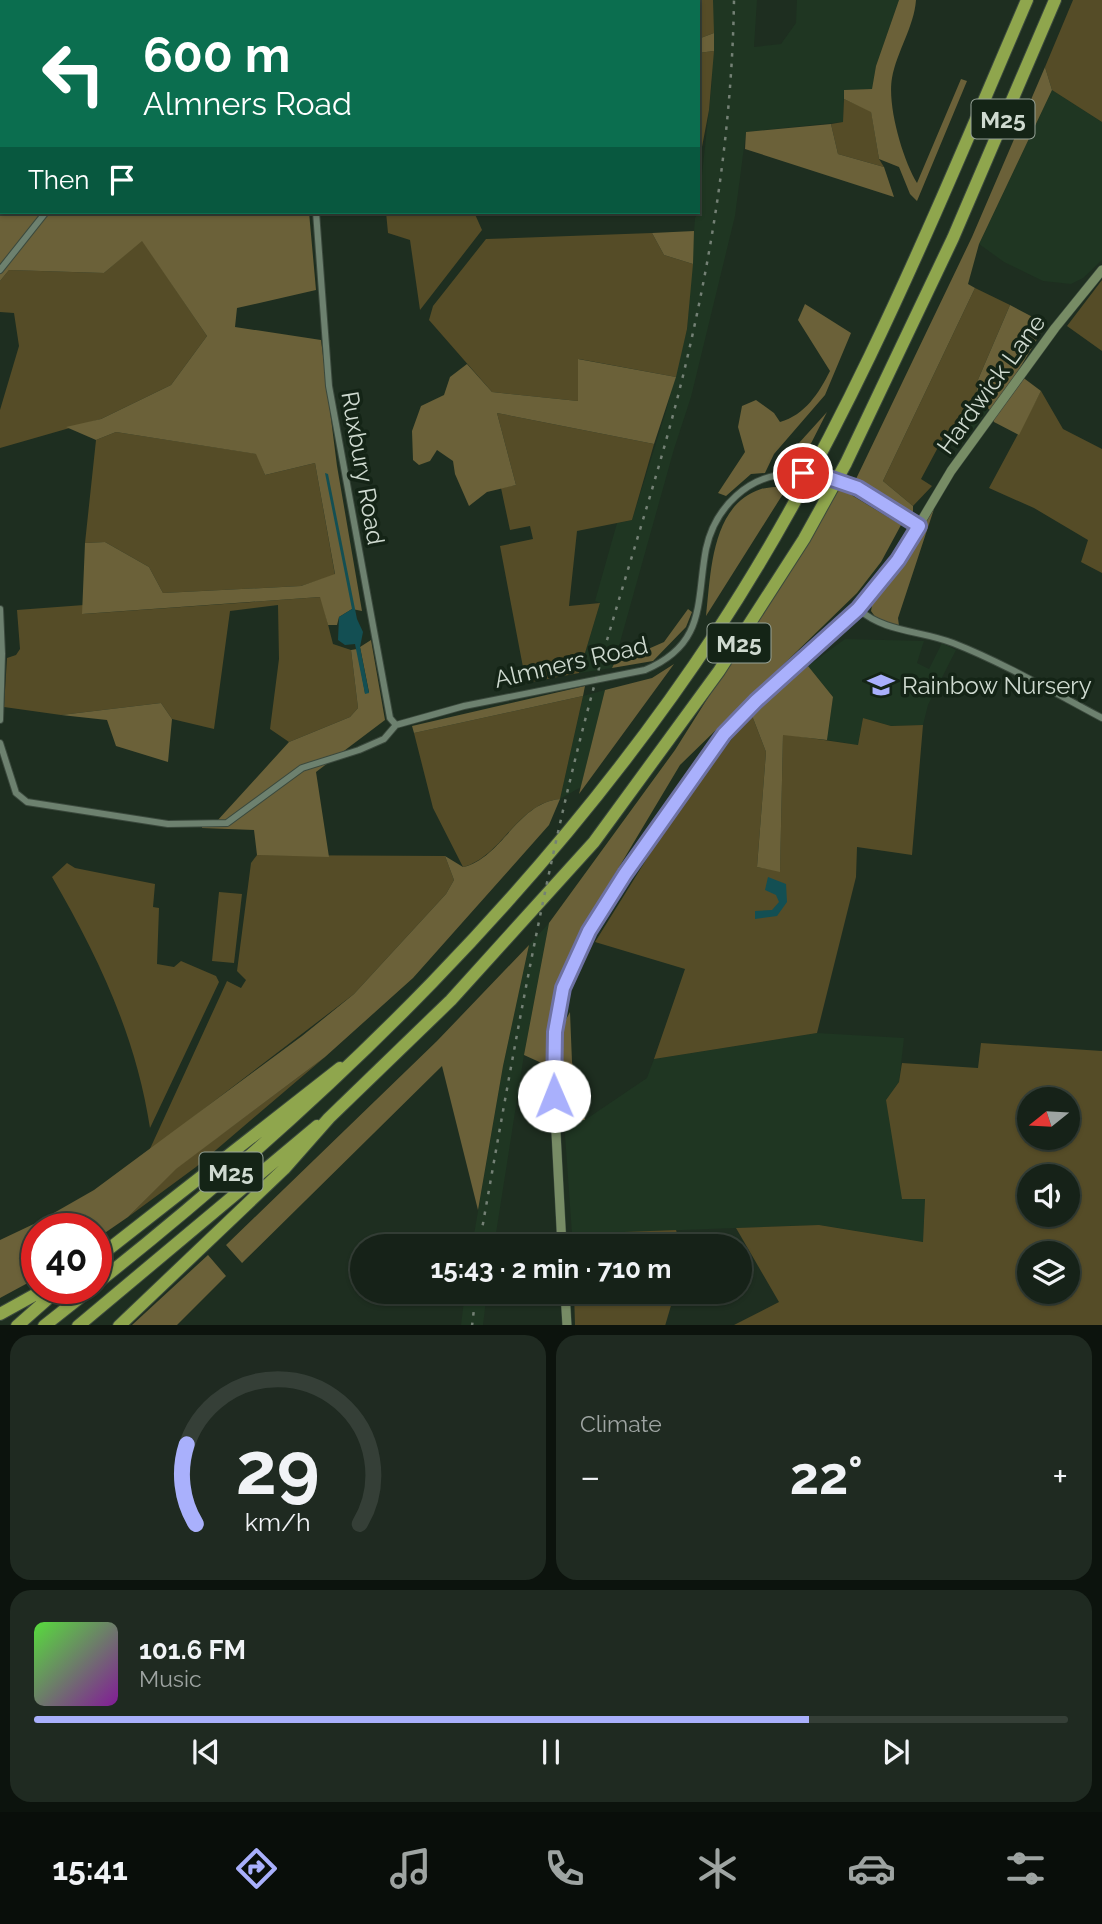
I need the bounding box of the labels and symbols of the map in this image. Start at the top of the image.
road number: M25 [972,100,1034,138]
street label: Hardwick Lane [931,308,1051,460]
street label: Ruxbury Road [335,389,391,547]
pin [773,443,833,503]
road number: M25 [708,624,770,663]
street label: Almners Road [491,630,651,694]
school or university icon: Rainbow Nursery [866,670,896,700]
place label: Rainbow Nursery [902,671,1092,700]
position arrow [517,1059,591,1133]
north arrow [1017,1087,1080,1150]
road number: M25 [200,1152,262,1191]
speed limit sign: 40 [21,1213,112,1304]

